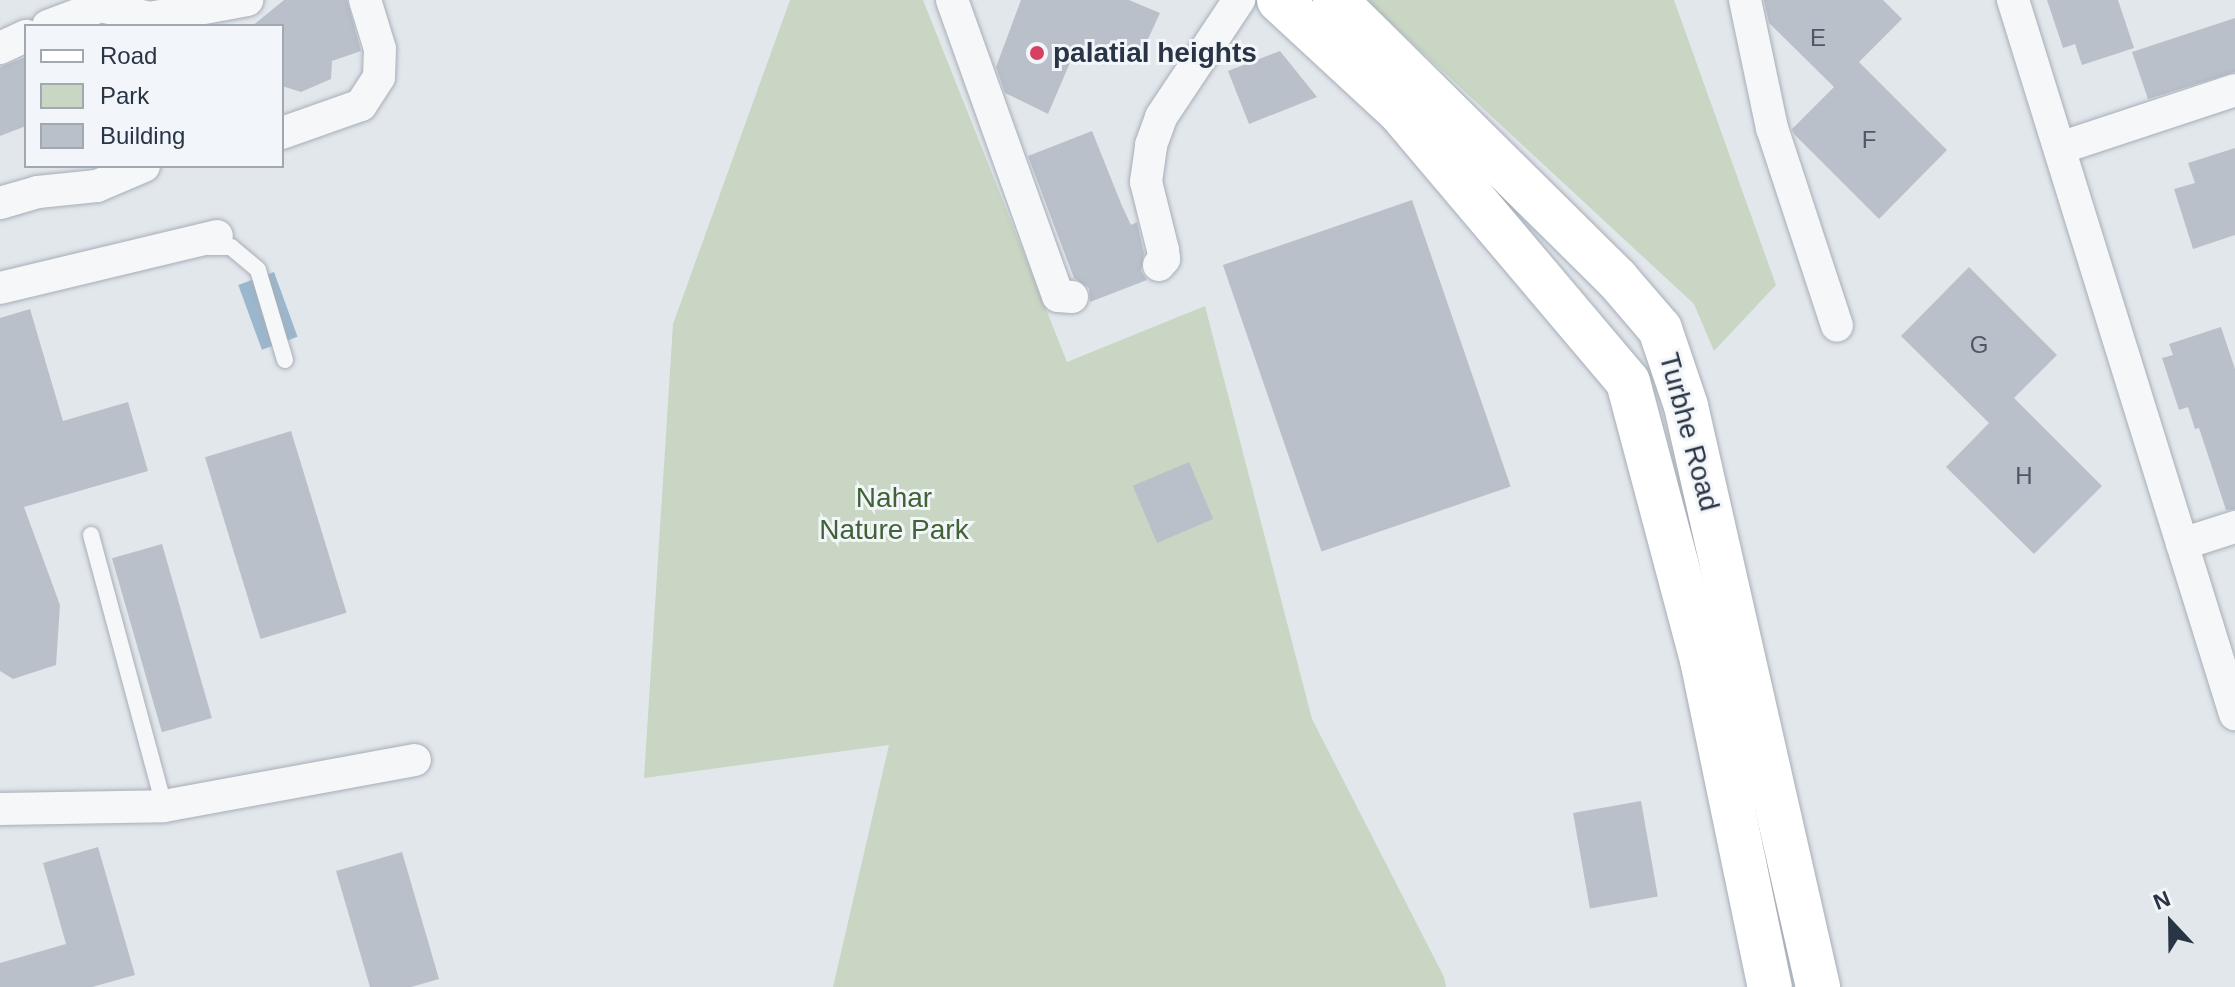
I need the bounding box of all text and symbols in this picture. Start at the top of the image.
legend [24,24,284,168]
house number: E [1810,24,1826,52]
place label: palatial heights [1053,36,1257,70]
text: Road [100,42,157,69]
marker: palatial heights [1028,44,1046,62]
text: Park [100,82,149,109]
text: Building [100,122,185,149]
house number: F [1862,126,1876,154]
house number: G [1970,331,1988,359]
street label: Turbhe Road [1652,349,1726,515]
house number: H [2015,462,2033,490]
park label: Nahar Nature Park [819,481,969,547]
north arrow [2131,883,2211,963]
text: N [2150,886,2174,915]

